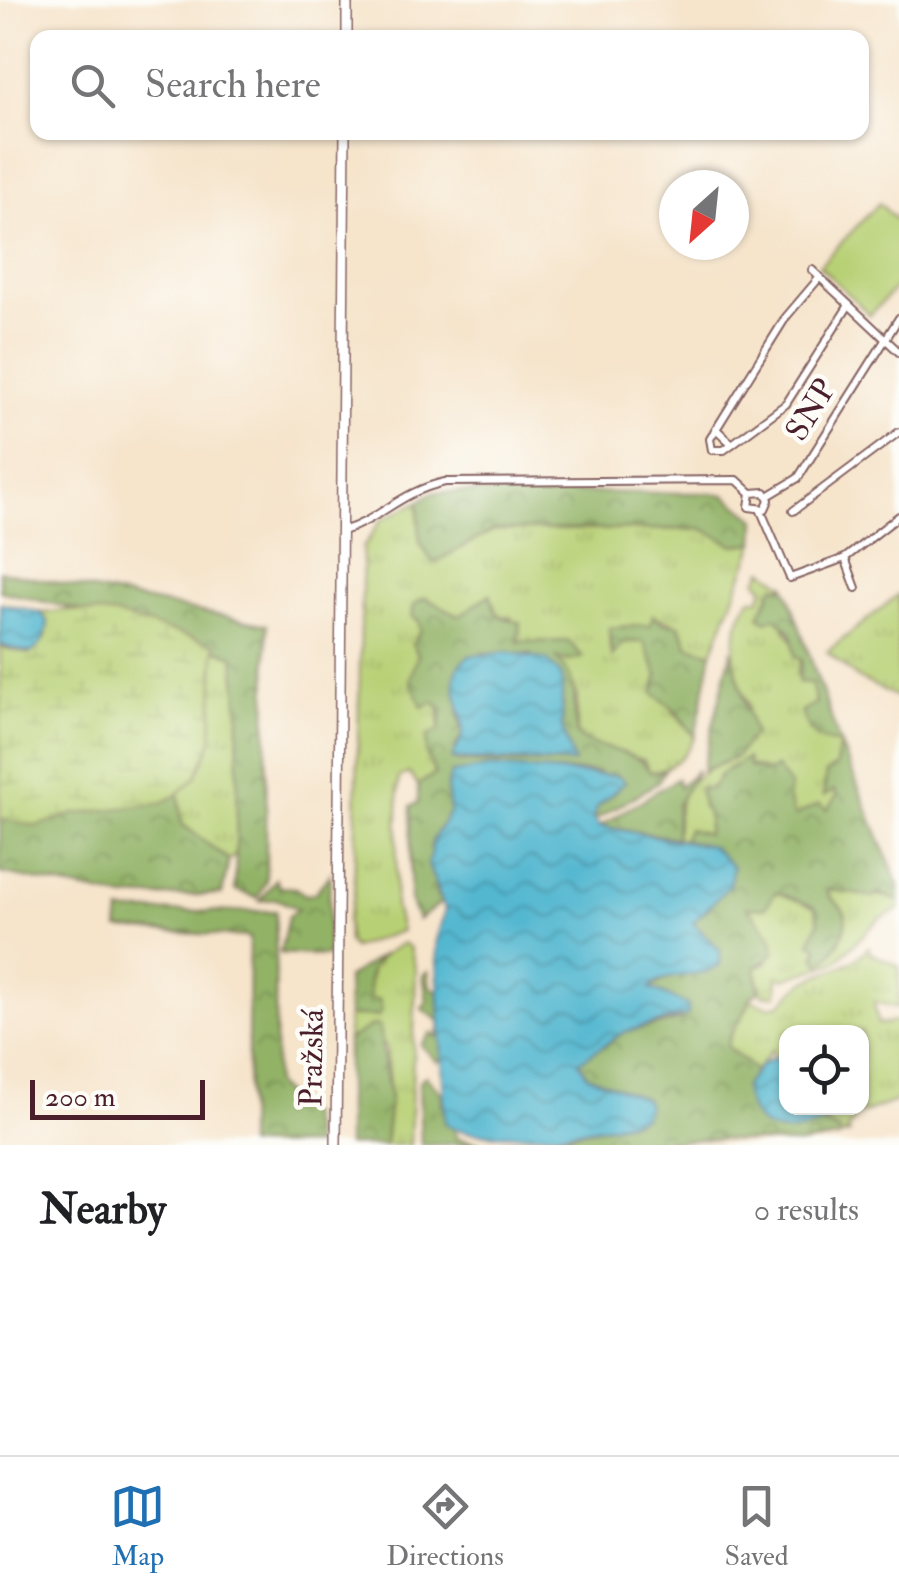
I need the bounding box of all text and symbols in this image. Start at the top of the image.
search box [30,30,869,140]
icon: search [65,58,120,113]
text: Search here [145,61,321,109]
north arrow [659,170,749,260]
street label: SNP [777,372,845,448]
street label: Pražská [291,1008,333,1107]
map controls [779,1025,869,1115]
button: locate [779,1025,869,1115]
scale bar [30,1075,205,1120]
text: 200 m [45,1080,116,1115]
text: Nearby [40,1184,166,1236]
text: 0 results [754,1190,859,1230]
tab: Map [110,1479,165,1574]
tab: Directions [386,1479,504,1574]
tab: Saved [725,1479,789,1574]

